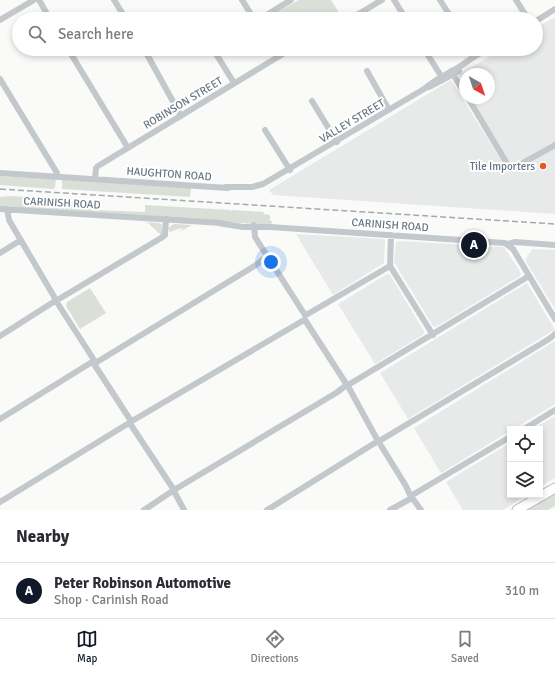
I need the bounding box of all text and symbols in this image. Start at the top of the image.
search box [12,12,543,56]
icon: search [26,23,48,45]
text: Search here [58,25,134,43]
north arrow [459,68,495,104]
street label: ROBINSON STREET [141,74,225,132]
street label: VALLEY STREET [317,96,387,146]
place label: Tile Importers [470,160,535,173]
marker: Tile Importers [538,161,548,171]
street label: HAUGHTON ROAD [126,165,212,183]
street label: CARINISH ROAD [23,194,101,212]
street label: CARINISH ROAD [351,216,429,234]
pin: A [461,230,487,260]
your location [261,252,281,272]
map controls [507,426,543,498]
button: locate [507,426,543,462]
button: layers [507,462,543,498]
text: Nearby [16,526,69,547]
text: Peter Robinson Automotive [54,574,231,592]
text: A [25,583,33,599]
text: 310 m [505,583,539,599]
text: Shop · Carinish Road [54,592,169,608]
tab: Map [76,628,98,665]
tab: Directions [251,628,299,665]
tab: Saved [451,628,479,665]

